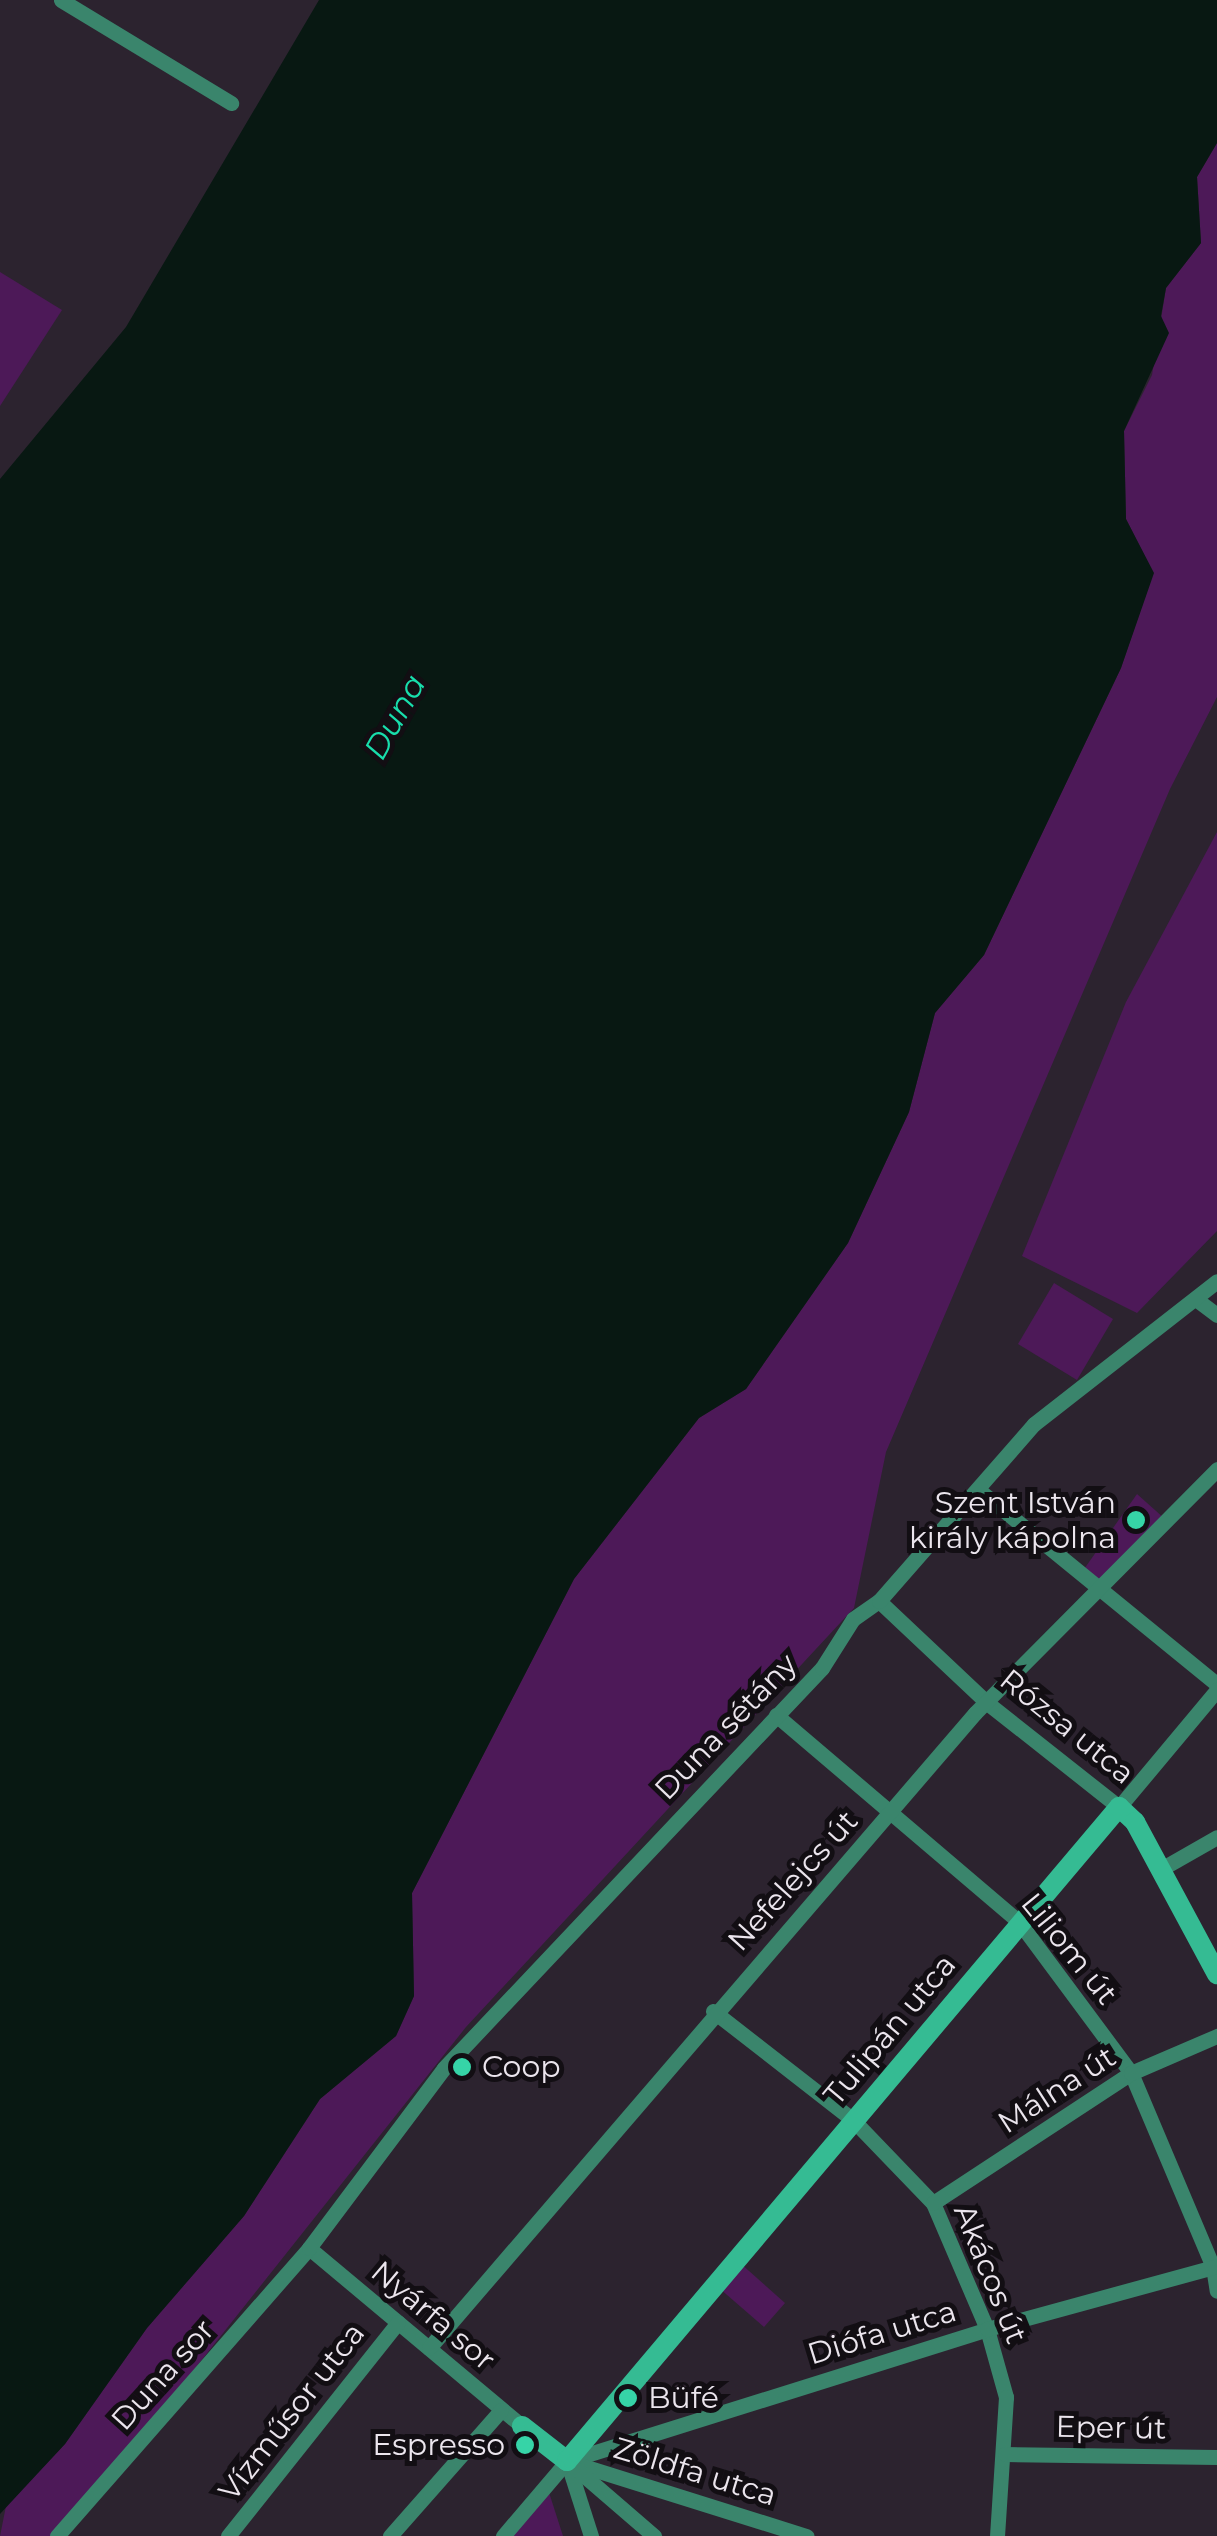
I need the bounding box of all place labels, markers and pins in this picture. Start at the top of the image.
place label: Szent István király kápolna [909,1485,1116,1556]
marker: Szent István király kápolna [1125,1509,1147,1531]
place label: Coop [482,2049,561,2085]
marker: Coop [451,2056,473,2078]
place label: Büfé [648,2380,719,2416]
marker: Büfé [617,2387,639,2409]
place label: Espresso [372,2427,505,2463]
marker: Espresso [514,2434,536,2456]

